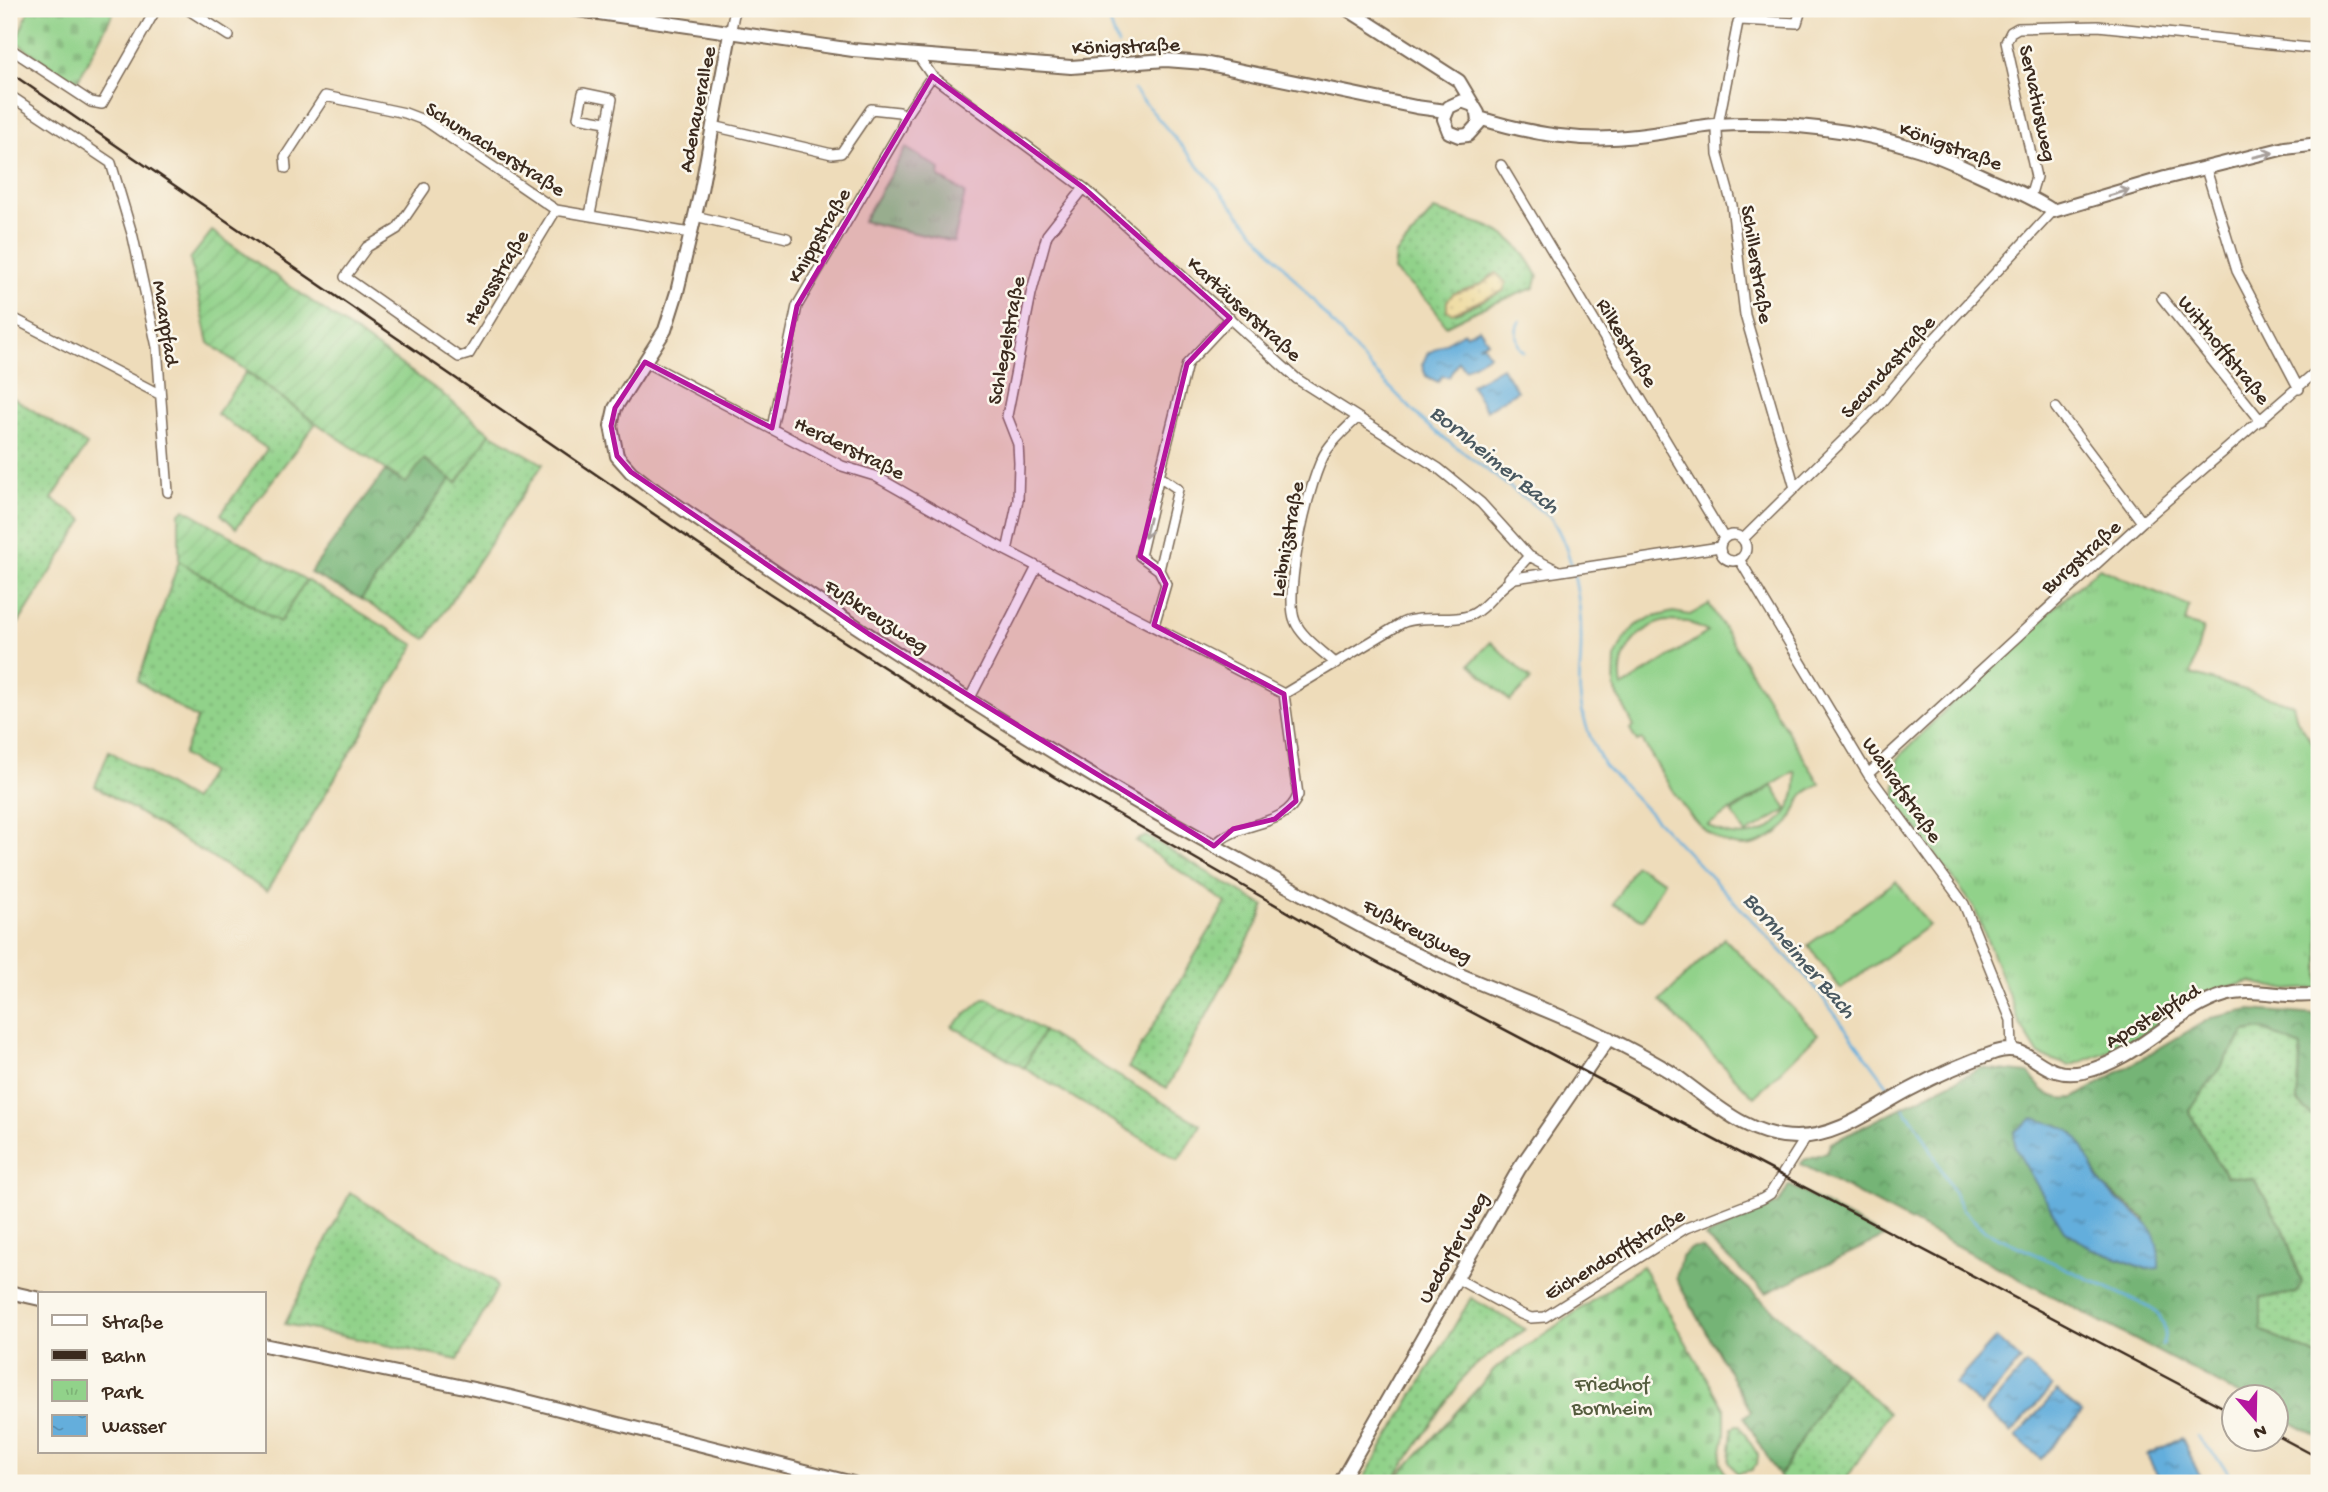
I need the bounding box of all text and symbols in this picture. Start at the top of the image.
street label: Königstraße [1072,34,1182,63]
street label: Adenauerallee [675,43,724,175]
street label: Servatiusweg [2011,43,2060,164]
street label: Schumacherstraße [420,98,570,205]
street label: Königstraße [1895,118,2006,179]
one-way arrow [2251,148,2273,161]
street label: Knippstraße [784,184,859,289]
one-way arrow [2108,185,2130,198]
street label: Schillerstraße [1733,204,1776,327]
street label: Heussstraße [460,225,537,331]
street label: Kartäuserstraße [1180,253,1306,369]
street label: Schlegelstraße [984,273,1033,407]
street label: Maarpfad [144,279,183,370]
street label: Witthoffstraße [2171,291,2275,412]
street label: Rilkestraße [1589,295,1662,394]
street label: Secundastraße [1837,311,1943,425]
water label: Bornheimer Bach [1424,400,1564,521]
street label: Herderstraße [789,413,909,488]
street label: Leibnizstraße [1267,479,1312,599]
street label: Burgstraße [2036,515,2128,602]
one-way arrow [1140,516,1153,539]
street label: Fußkreuzweg [817,574,932,661]
street label: Wallrafstraße [1855,733,1946,850]
water label: Bornheimer Bach [1736,888,1861,1025]
street label: Fußkreuzweg [1357,894,1475,971]
street label: Apostelpfad [2102,979,2207,1056]
street label: Uedorfer Weg [1414,1188,1496,1309]
street label: Eichendorffstraße [1541,1204,1692,1308]
legend [38,1292,266,1454]
text: Straße [102,1312,164,1337]
text: Bahn [101,1346,146,1371]
park label: Friedhof Bornheim [1571,1374,1652,1423]
text: Park [101,1382,145,1407]
north arrow [2220,1384,2290,1454]
text: Wasser [102,1416,167,1441]
text: N [2250,1418,2269,1444]

